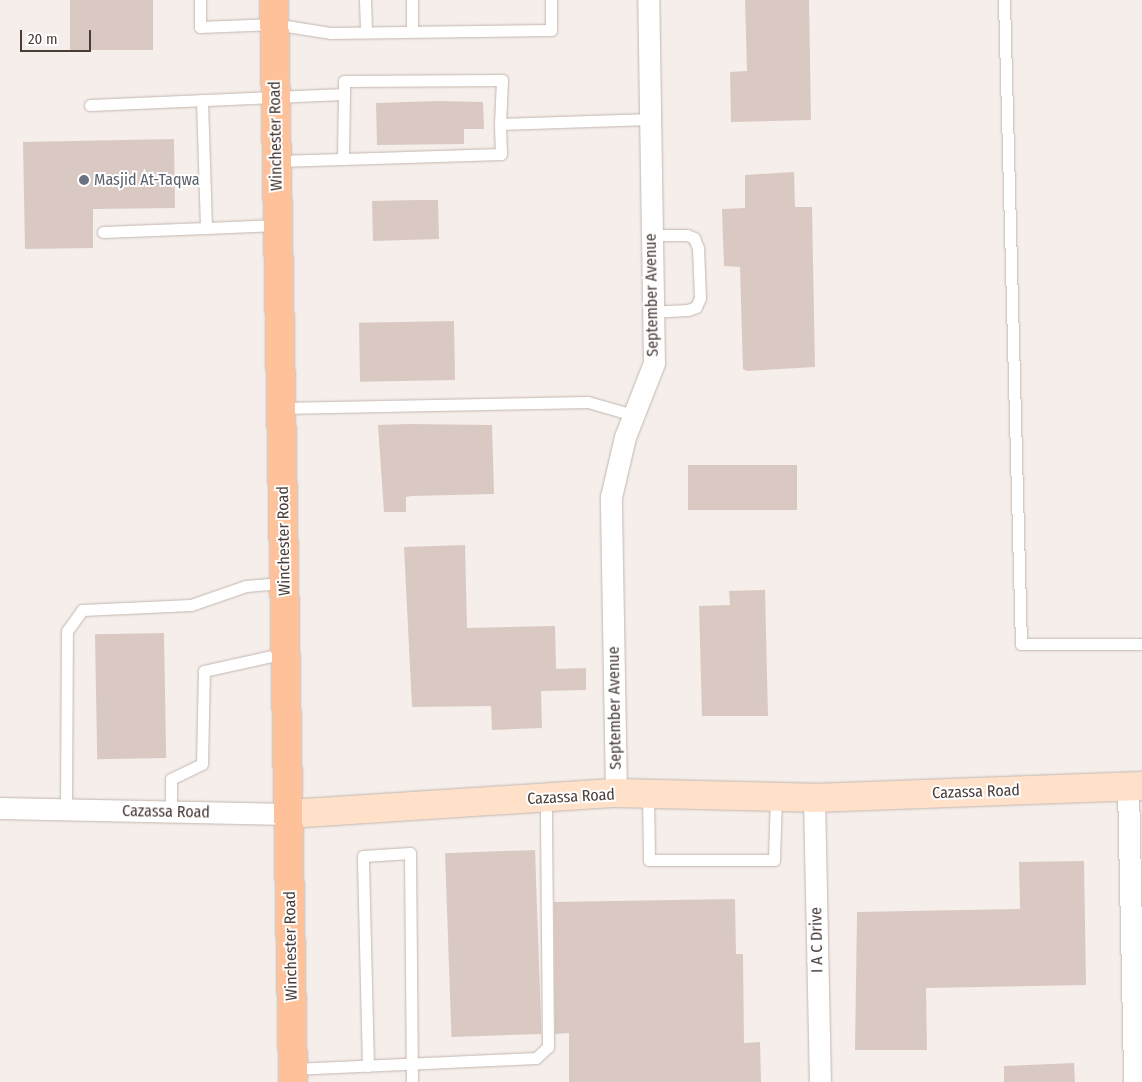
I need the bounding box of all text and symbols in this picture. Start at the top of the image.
scale bar [22,20,94,52]
text: 20 m [28,30,58,48]
street label: Winchester Road [265,81,287,191]
place label: Masjid At-Taqwa [94,170,200,190]
marker: Masjid At-Taqwa [78,174,90,186]
street label: September Avenue [641,233,663,357]
street label: Winchester Road [273,486,295,596]
street label: September Avenue [604,646,626,770]
street label: Cazassa Road [932,781,1020,803]
street label: Cazassa Road [527,785,615,809]
street label: Cazassa Road [122,802,210,822]
street label: Winchester Road [280,891,302,1001]
street label: I A C Drive [807,907,827,973]

